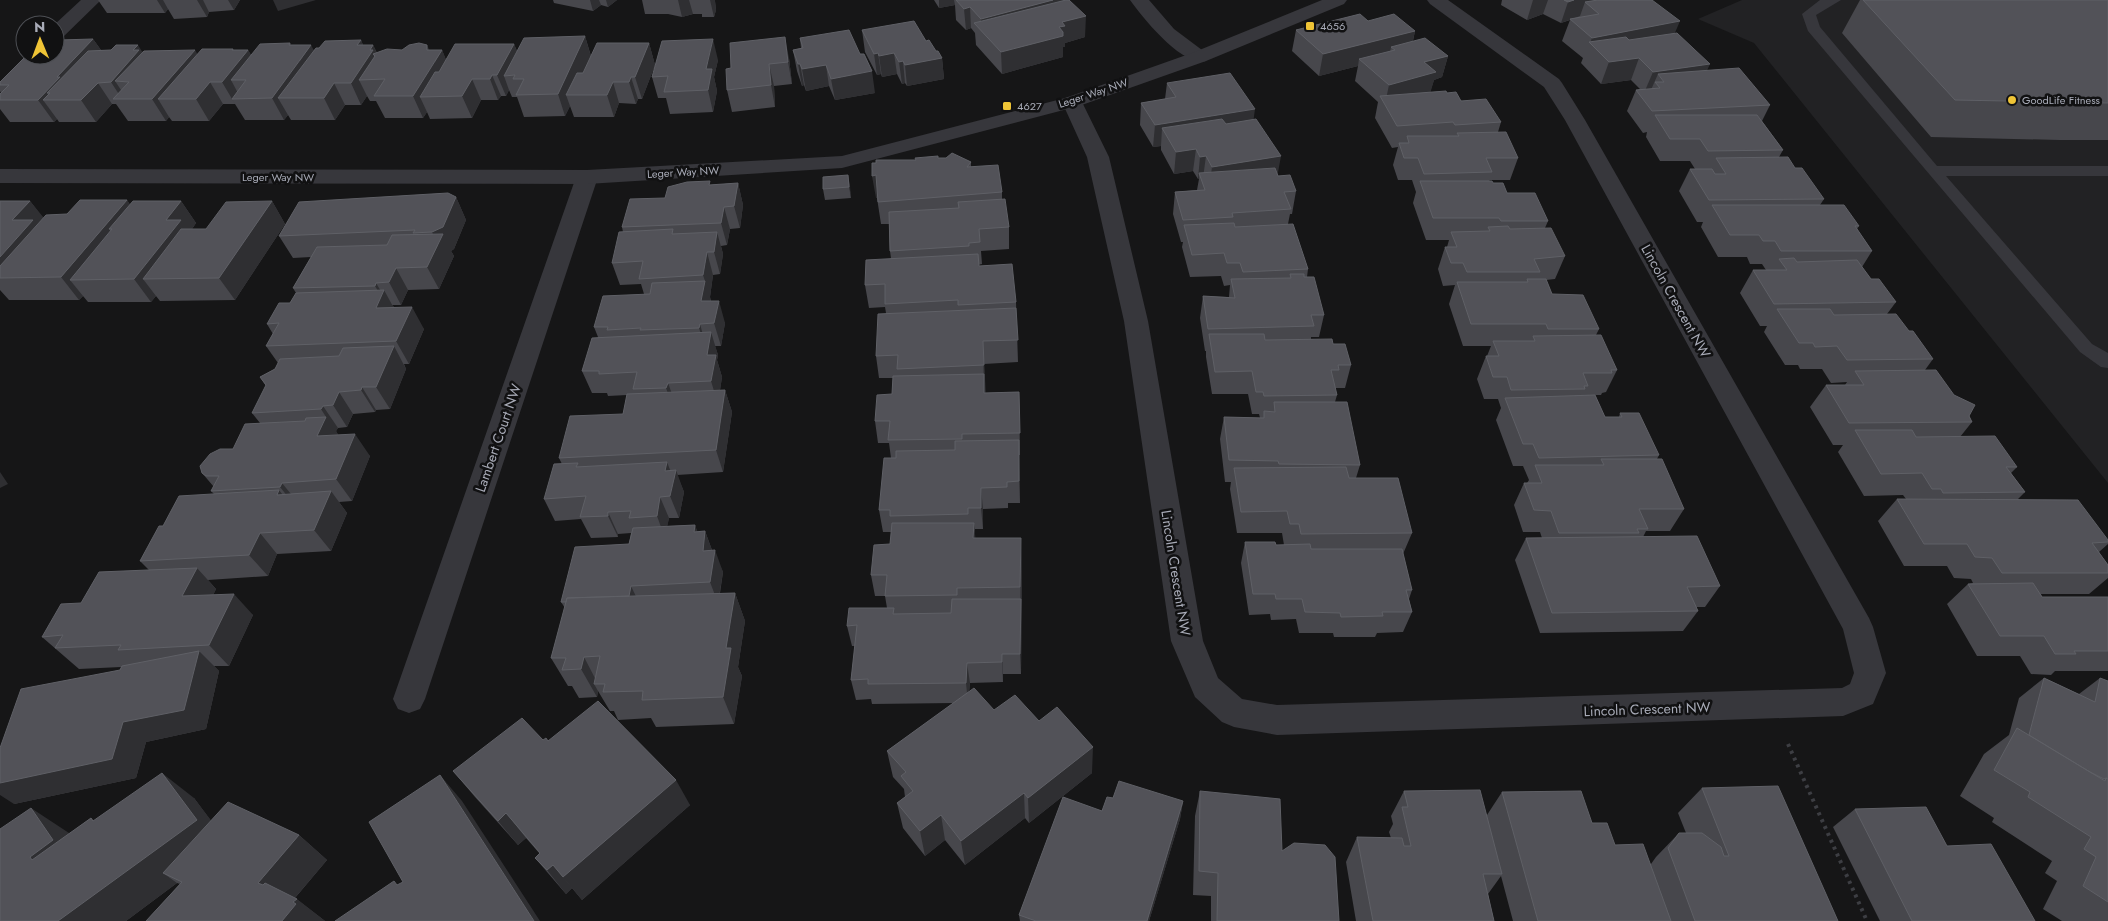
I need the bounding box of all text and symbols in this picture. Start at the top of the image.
north arrow [15,15,65,65]
text: N [34,17,46,37]
place label: 4656 [1320,18,1345,34]
marker: 4656 [1304,20,1316,32]
street label: Leger Way NW [1056,74,1130,112]
place label: GoodLife Fitness [2022,92,2101,108]
marker: GoodLife Fitness [2006,94,2018,106]
place label: 4627 [1017,98,1042,114]
marker: 4627 [1001,100,1013,112]
street label: Leger Way NW [647,162,720,182]
street label: Leger Way NW [242,169,314,185]
street label: Lincoln Crescent NW [1636,241,1716,361]
street label: Lambert Court NW [470,381,526,495]
street label: Lincoln Crescent NW [1156,509,1196,637]
street label: Lincoln Crescent NW [1583,697,1711,721]

